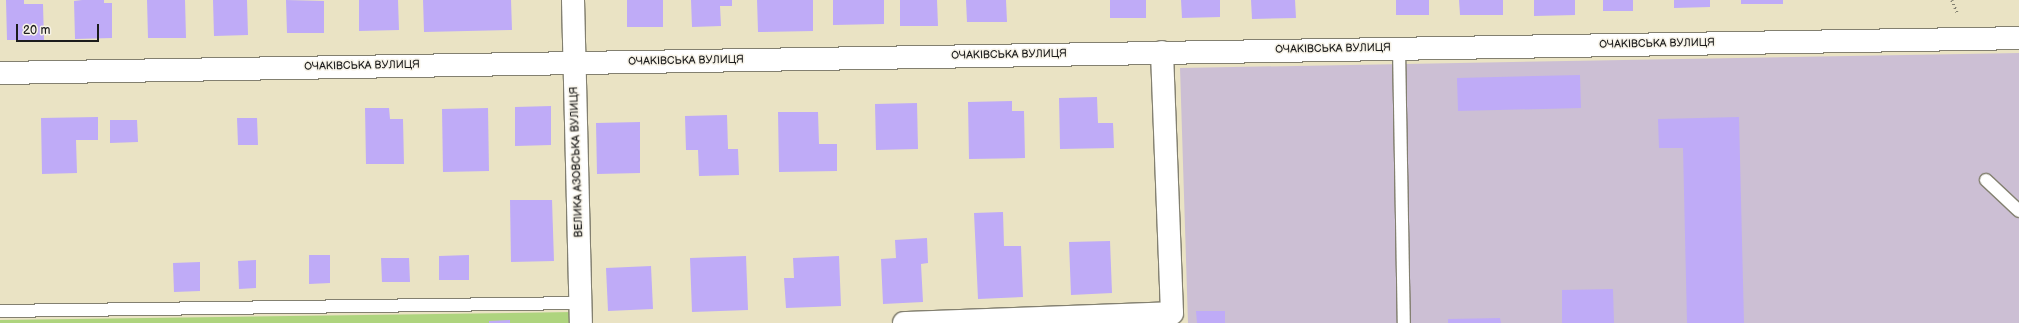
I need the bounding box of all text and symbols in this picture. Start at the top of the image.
scale bar [18,16,101,42]
text: 20 m [23,23,50,38]
street label: ОЧАКІВСЬКА ВУЛИЦЯ [1599,36,1715,52]
street label: ОЧАКІВСЬКА ВУЛИЦЯ [1275,41,1391,57]
street label: ОЧАКІВСЬКА ВУЛИЦЯ [951,47,1067,63]
street label: ОЧАКІВСЬКА ВУЛИЦЯ [628,53,744,69]
street label: ОЧАКІВСЬКА ВУЛИЦЯ [304,58,420,74]
street label: ВЕЛИКА АЗОВСЬКА ВУЛИЦЯ [568,86,586,238]

